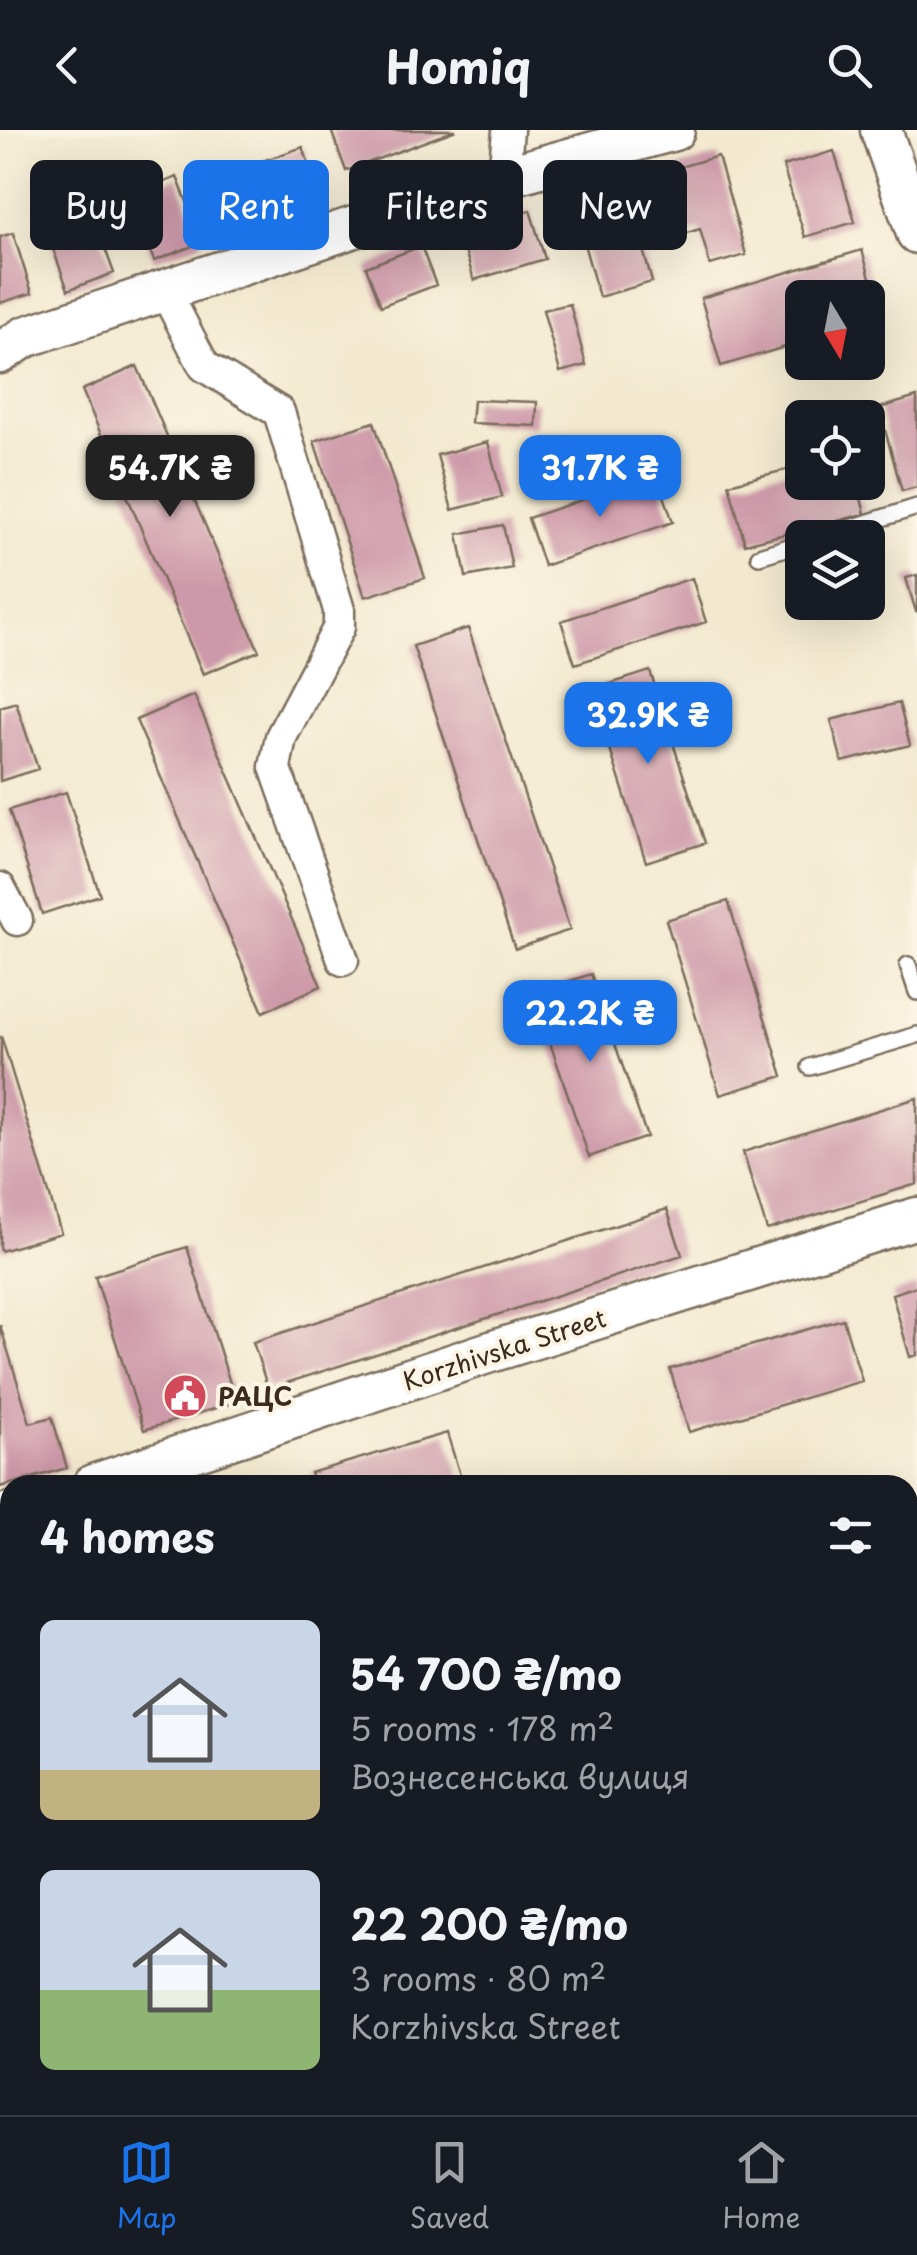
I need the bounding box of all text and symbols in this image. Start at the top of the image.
text: Homiq [386,31,531,99]
icon: back [40,38,95,93]
icon: search [822,38,877,93]
chip: Buy [30,160,163,250]
chip: Rent [183,160,329,250]
chip: Filters [349,160,523,250]
chip: New [543,160,687,250]
north arrow [785,280,885,380]
map controls [785,280,885,620]
button: locate [785,400,885,500]
pin: 54.7K ₴ [78,435,262,520]
pin: 31.7K ₴ [508,435,692,520]
text: 54.7K ₴ [108,443,232,491]
text: 31.7K ₴ [541,443,659,491]
button: layers [785,520,885,620]
pin: 32.9K ₴ [556,682,740,767]
text: 32.9K ₴ [586,690,710,738]
pin: 22.2K ₴ [498,980,682,1065]
text: 22.2K ₴ [525,988,655,1036]
street label: Korzhivska Street [398,1298,610,1400]
public building icon: РАЦС [162,1373,208,1419]
place label: РАЦС [218,1377,292,1415]
text: 4 homes [40,1504,215,1567]
icon: filters [823,1508,878,1563]
text: 54 700 ₴/mo [350,1641,622,1704]
icon: home [120,1660,240,1780]
text: 5 rooms · 178 m² [350,1704,614,1752]
text: Вознесенська вулиця [350,1752,690,1800]
text: 22 200 ₴/mo [350,1891,628,1954]
icon: home [120,1910,240,2030]
text: 3 rooms · 80 m² [350,1954,606,2002]
text: Korzhivska Street [350,2002,620,2050]
tab: Map [117,2135,176,2238]
tab: Saved [410,2135,489,2238]
tab: Home [722,2135,800,2238]

